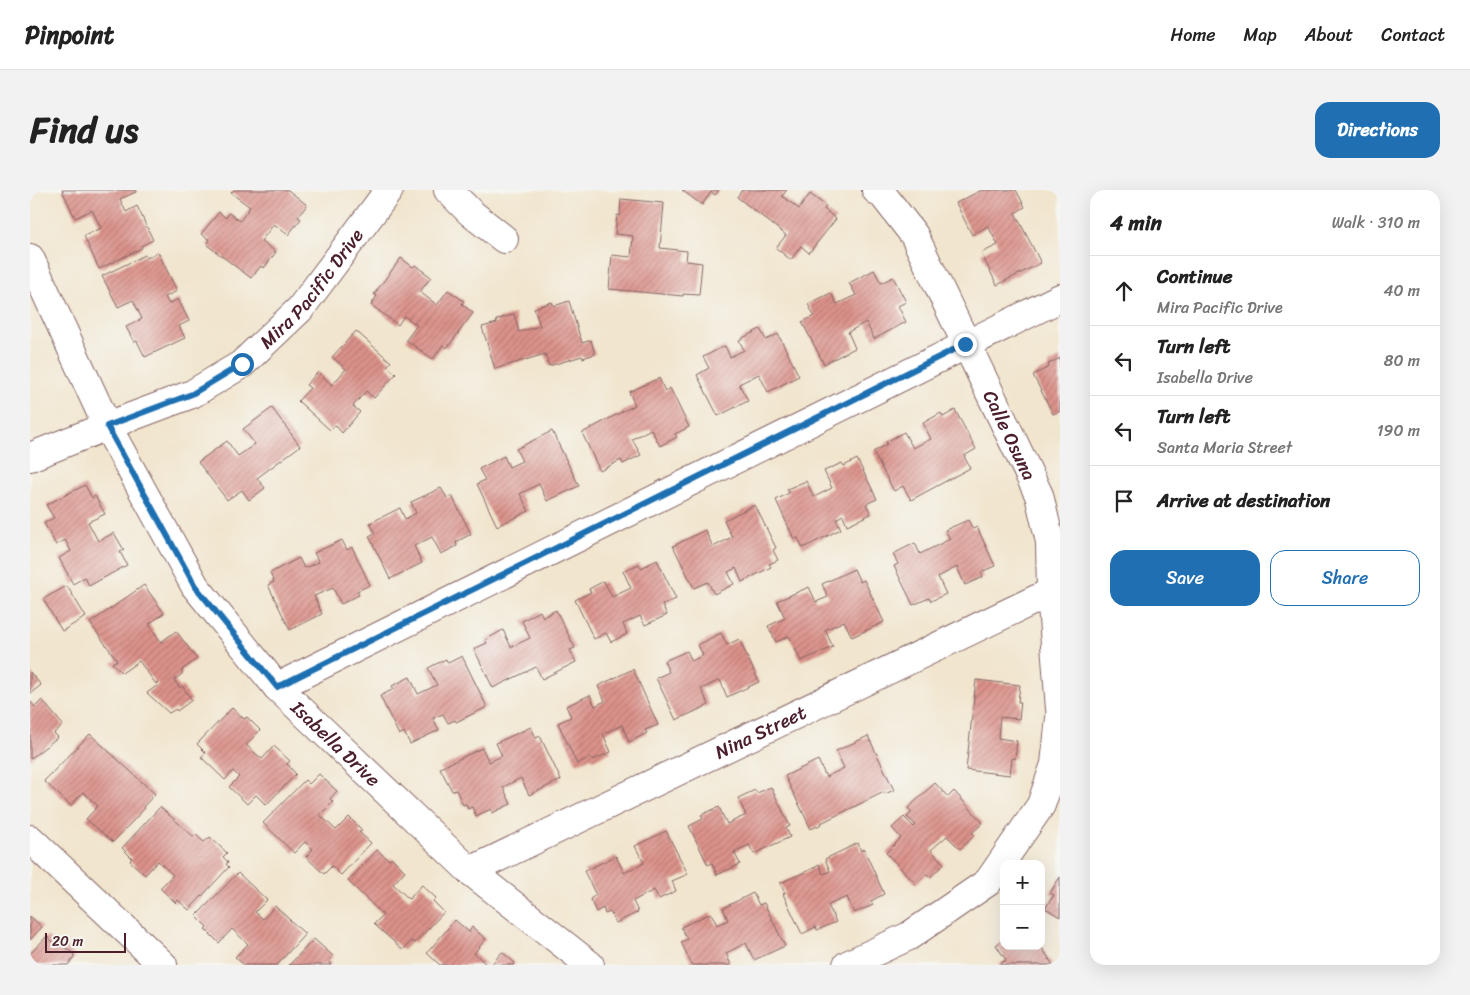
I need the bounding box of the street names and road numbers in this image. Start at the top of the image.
street label: Mira Pacific Drive [251,221,372,357]
street label: Calle Osuna [974,384,1046,486]
street label: Isabella Drive [282,692,388,795]
street label: Nina Street [709,696,812,768]

